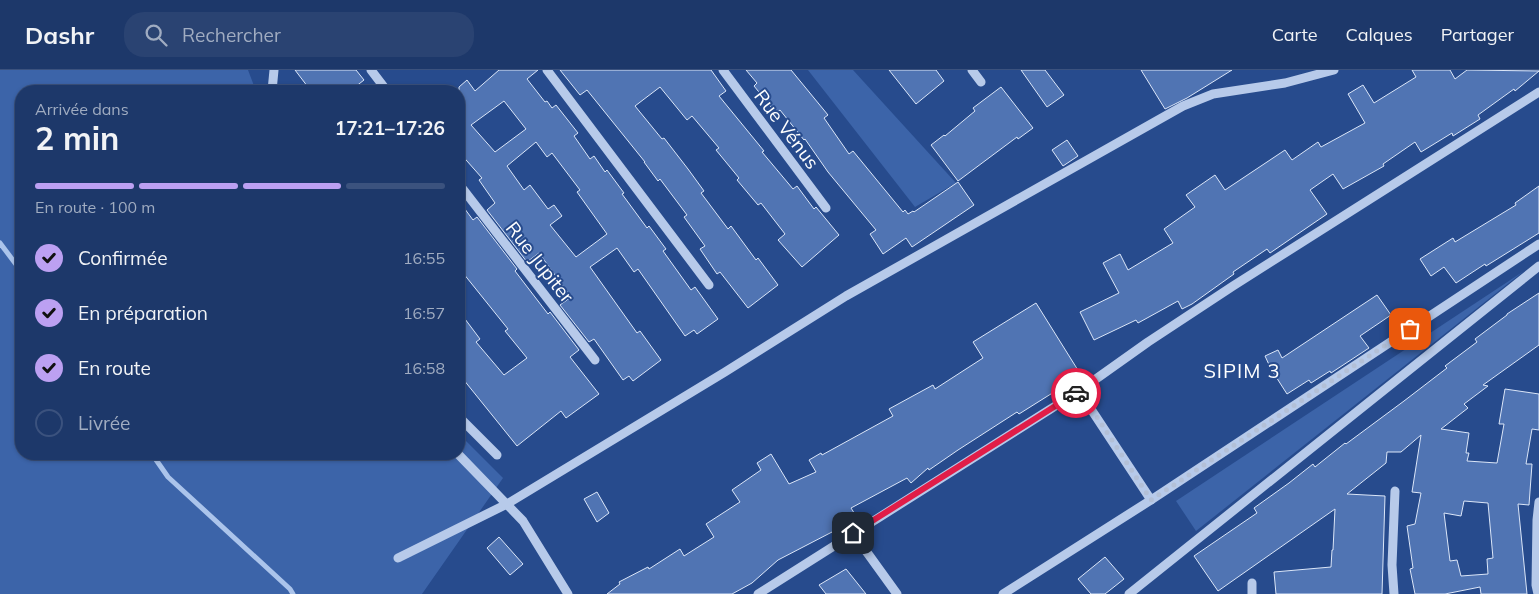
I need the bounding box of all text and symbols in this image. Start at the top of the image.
search box [124,12,474,57]
text: Dashr [25,20,94,50]
icon: search [142,21,170,49]
text: Rechercher [182,23,281,47]
text: Carte [1272,23,1318,46]
text: Calques [1346,23,1413,46]
text: Partager [1441,23,1514,46]
street label: Rue Vénus [749,84,825,174]
text: Arrivée dans [35,99,129,119]
text: 17:21–17:26 [335,116,445,140]
text: 2 min [35,118,119,158]
text: En route · 100 m [35,197,155,217]
street label: Rue Jupiter [501,217,579,307]
icon: check [35,244,63,272]
text: Confirmée [78,246,167,270]
text: 16:55 [403,248,445,268]
icon: check [35,299,63,327]
text: En préparation [78,301,208,325]
text: 16:57 [403,303,445,323]
pin [1389,308,1431,350]
icon: bag [1396,315,1424,343]
icon: check [35,354,63,382]
text: En route [78,356,151,380]
text: 16:58 [403,358,445,378]
district label: SIPIM 3 [1203,358,1281,383]
courier [1051,368,1101,418]
icon: car [1062,379,1090,407]
text: Livrée [78,411,130,435]
pin [832,512,874,554]
icon: home [839,519,867,547]

